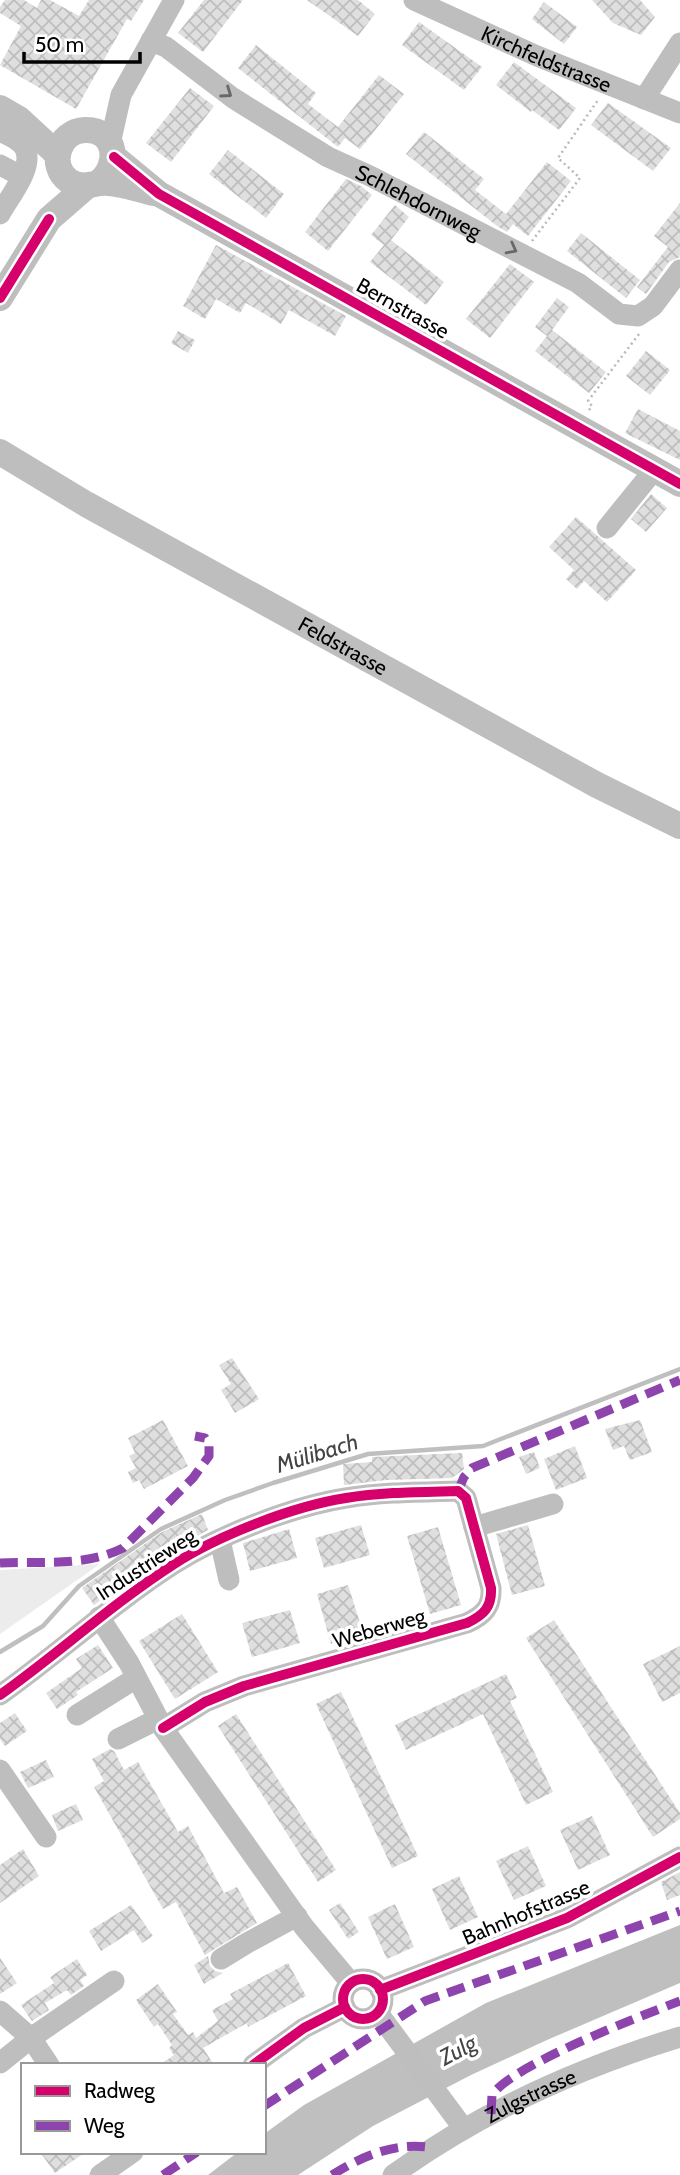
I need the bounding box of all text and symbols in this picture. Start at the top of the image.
street label: Kirchfeldstrasse [478,20,615,97]
scale bar [24,21,140,65]
text: 50 m [35,32,84,57]
one-way arrow [219,85,232,98]
street label: Schlehdornweg [352,159,486,244]
one-way arrow [505,241,517,254]
street label: Bernstrasse [352,272,454,344]
street label: Feldstrasse [294,611,392,680]
water label: Mülibach [272,1427,361,1479]
street label: Industrieweg [92,1522,201,1605]
street label: Weberweg [330,1603,429,1653]
street label: Bahnhofstrasse [459,1874,594,1950]
water label: Zulg [434,2028,483,2072]
legend [21,2063,266,2154]
street label: Zulgstrasse [480,2063,580,2128]
text: Radweg [84,2078,155,2103]
text: Weg [84,2113,125,2138]

